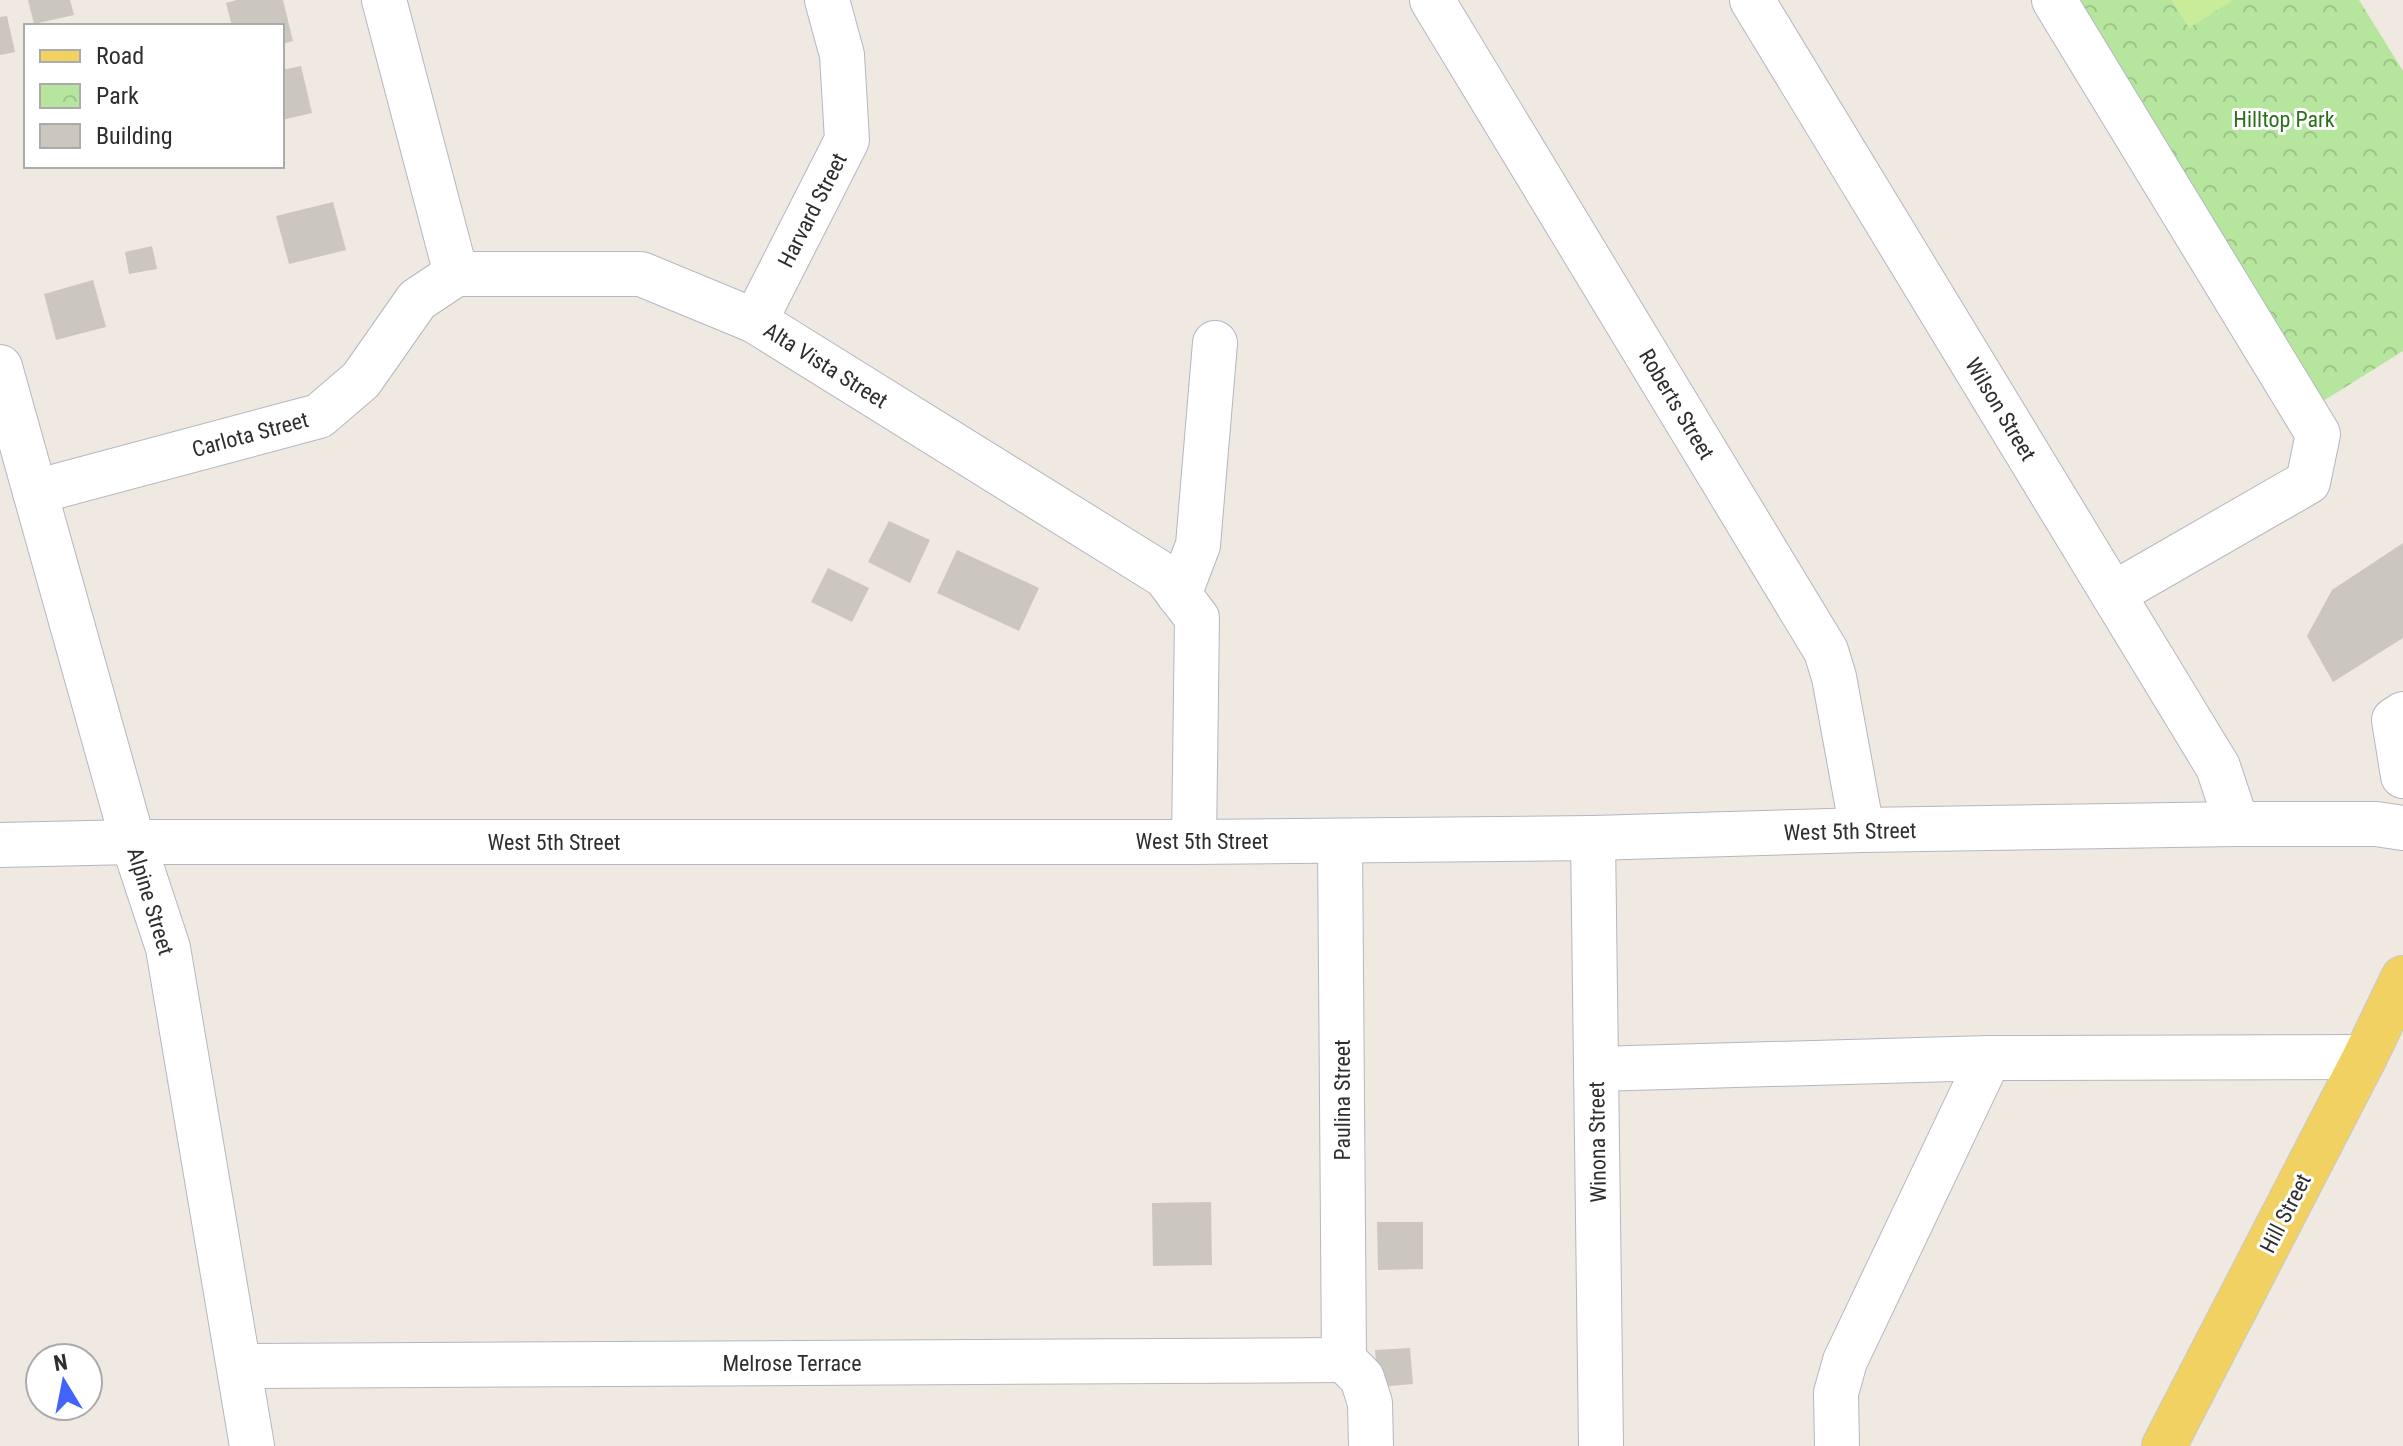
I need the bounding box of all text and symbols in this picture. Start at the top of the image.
legend [24,24,284,168]
text: Road [96,42,144,70]
text: Park [96,82,139,110]
park label: Hilltop Park [2233,107,2335,132]
text: Building [96,122,173,150]
street label: Harvard Street [773,149,852,272]
street label: Alta Vista Street [759,317,892,413]
street label: Roberts Street [1634,345,1719,464]
street label: Wilson Street [1960,353,2041,465]
street label: Carlota Street [189,407,311,462]
street label: West 5th Street [1783,818,1917,845]
street label: West 5th Street [1136,829,1268,854]
street label: West 5th Street [488,830,620,855]
street label: Alpine Street [122,844,179,958]
street label: Paulina Street [1330,1039,1355,1161]
street label: Winona Street [1584,1081,1611,1203]
street label: Hill Street [2255,1170,2316,1257]
north arrow [24,1342,104,1422]
text: N [52,1349,69,1376]
street label: Melrose Terrace [722,1351,862,1376]

